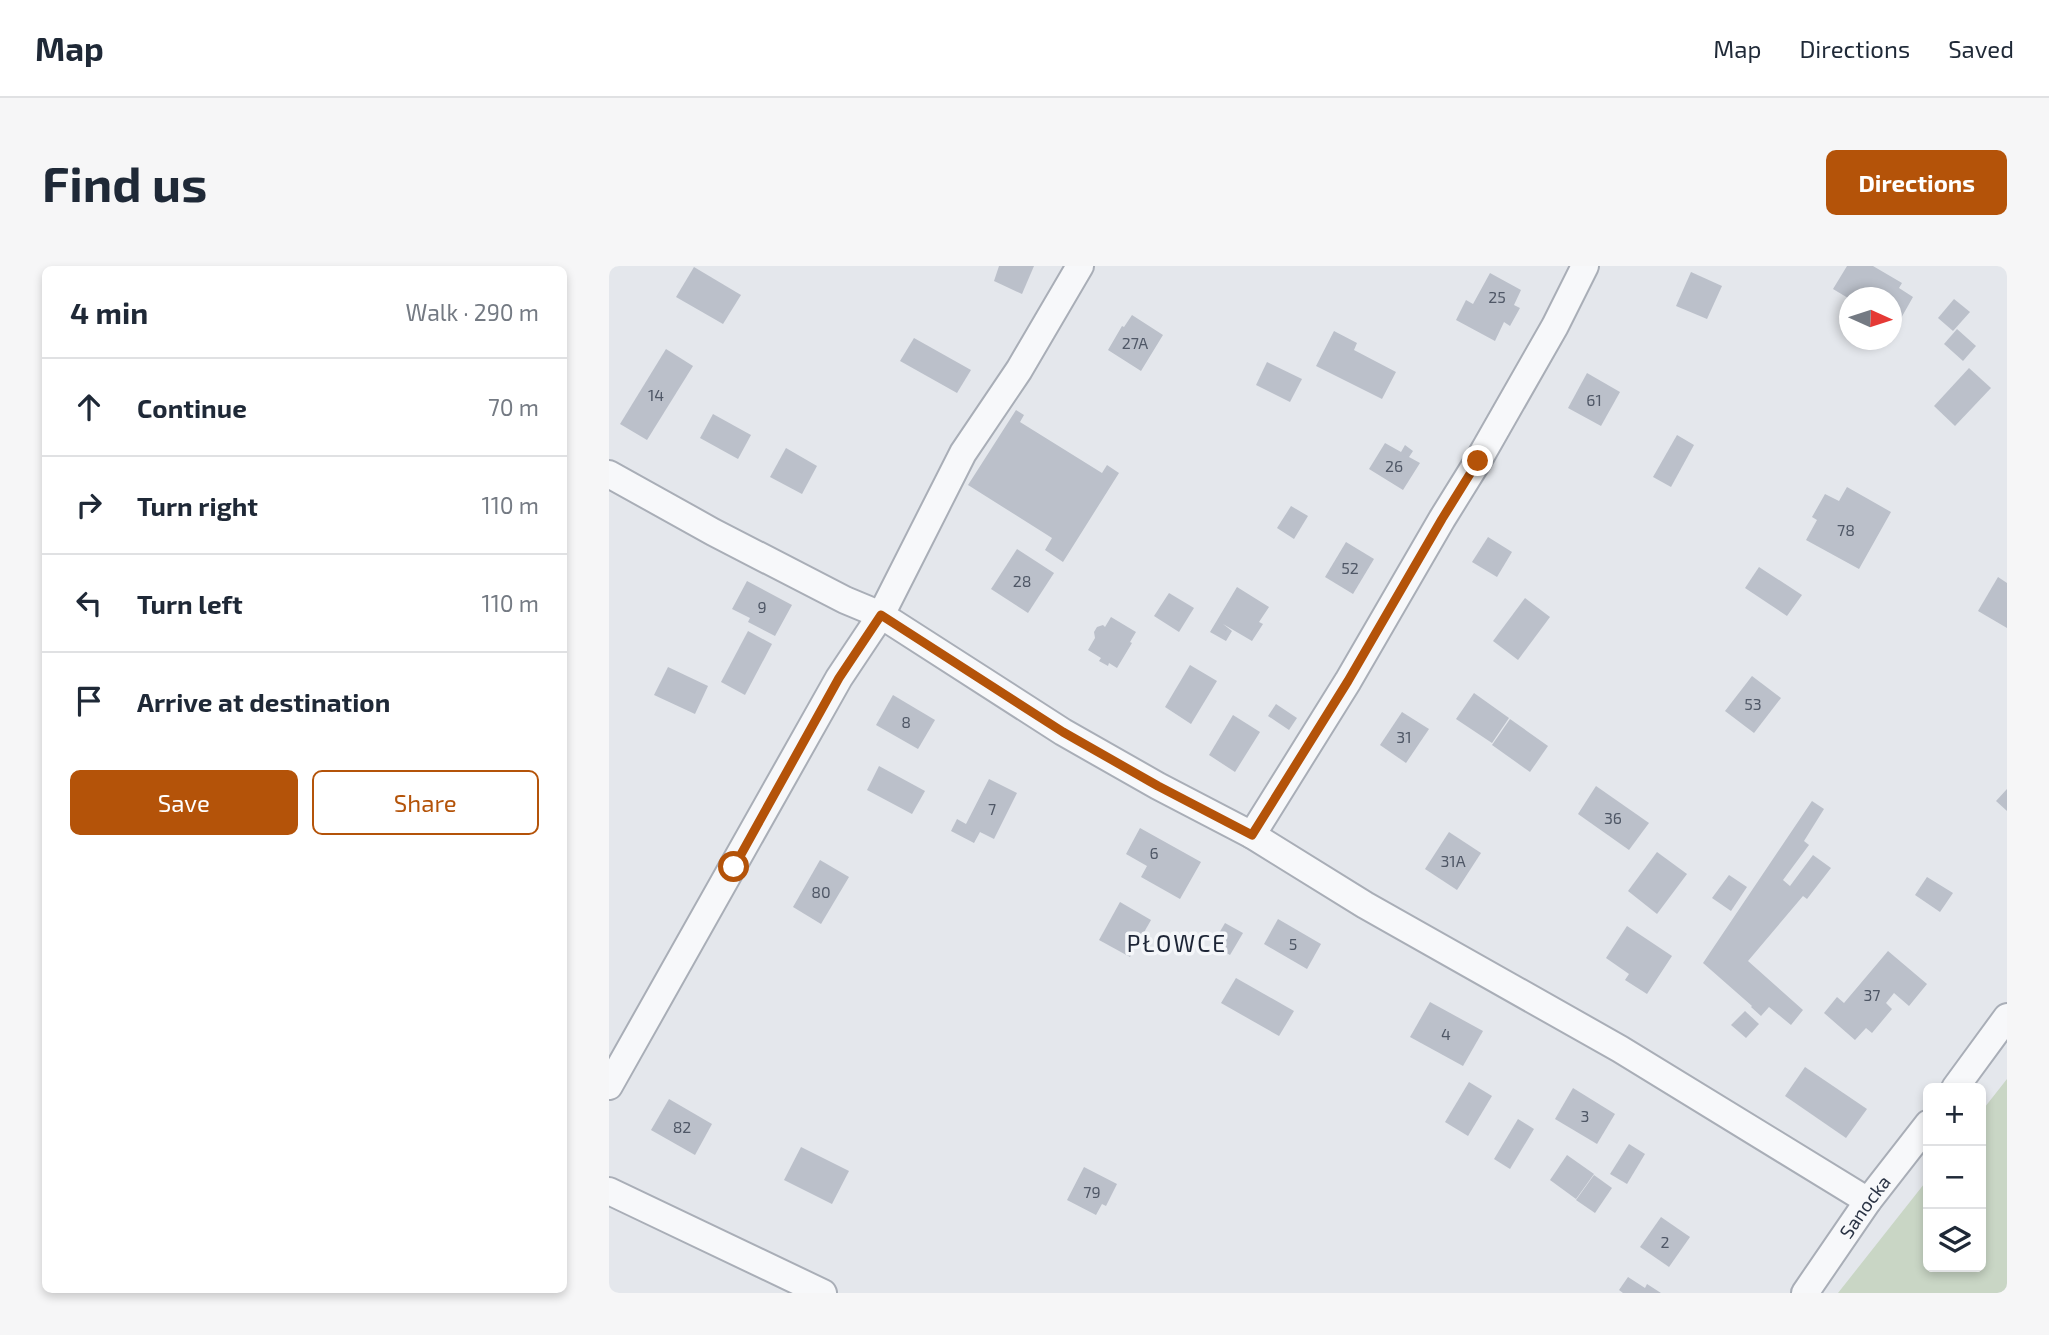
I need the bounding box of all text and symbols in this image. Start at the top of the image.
text: Map [35,28,104,68]
text: Map [1713,34,1761,63]
text: Directions [1799,34,1910,63]
text: Saved [1948,34,2014,63]
button: Directions [1826,150,2007,215]
text: Find us [42,153,207,212]
house number: 25 [1488,287,1506,306]
north arrow [1839,287,1902,350]
text: 4 min [70,294,148,330]
text: Walk · 290 m [406,298,539,326]
house number: 27A [1122,333,1148,352]
house number: 14 [648,385,664,404]
icon: ahead [70,388,108,426]
house number: 61 [1586,390,1602,409]
text: Continue [137,392,247,423]
text: 70 m [488,393,539,421]
route end [1462,445,1493,476]
house number: 26 [1385,456,1403,475]
icon: right [70,486,108,524]
text: Turn right [137,490,258,521]
text: 110 m [482,491,539,519]
house number: 78 [1837,520,1855,539]
house number: 52 [1341,558,1359,577]
house number: 28 [1013,571,1031,590]
icon: left [70,584,108,622]
text: Turn left [137,588,243,619]
text: 110 m [482,589,539,617]
house number: 9 [757,597,767,616]
icon: arrive [70,682,108,720]
text: Arrive at destination [137,686,390,717]
house number: 53 [1744,694,1762,713]
house number: 8 [901,712,911,731]
house number: 31 [1396,727,1412,746]
button: Save [70,770,298,835]
button: Share [312,770,539,835]
house number: 7 [988,799,996,818]
house number: 36 [1604,808,1622,827]
house number: 6 [1149,843,1159,862]
route start [718,851,749,882]
house number: 31A [1440,851,1466,870]
house number: 80 [811,882,831,901]
district label: PŁOWCE [1127,929,1227,957]
house number: 5 [1289,934,1297,953]
house number: 37 [1863,985,1881,1004]
house number: 4 [1441,1024,1451,1043]
map controls [1923,1083,1986,1272]
button: + [1923,1083,1986,1146]
house number: 3 [1581,1106,1589,1125]
house number: 82 [673,1117,691,1136]
button: − [1923,1146,1986,1209]
street label: Sanocka [1834,1170,1895,1242]
house number: 79 [1083,1182,1101,1201]
button: layers [1923,1209,1986,1272]
house number: 2 [1661,1232,1670,1251]

